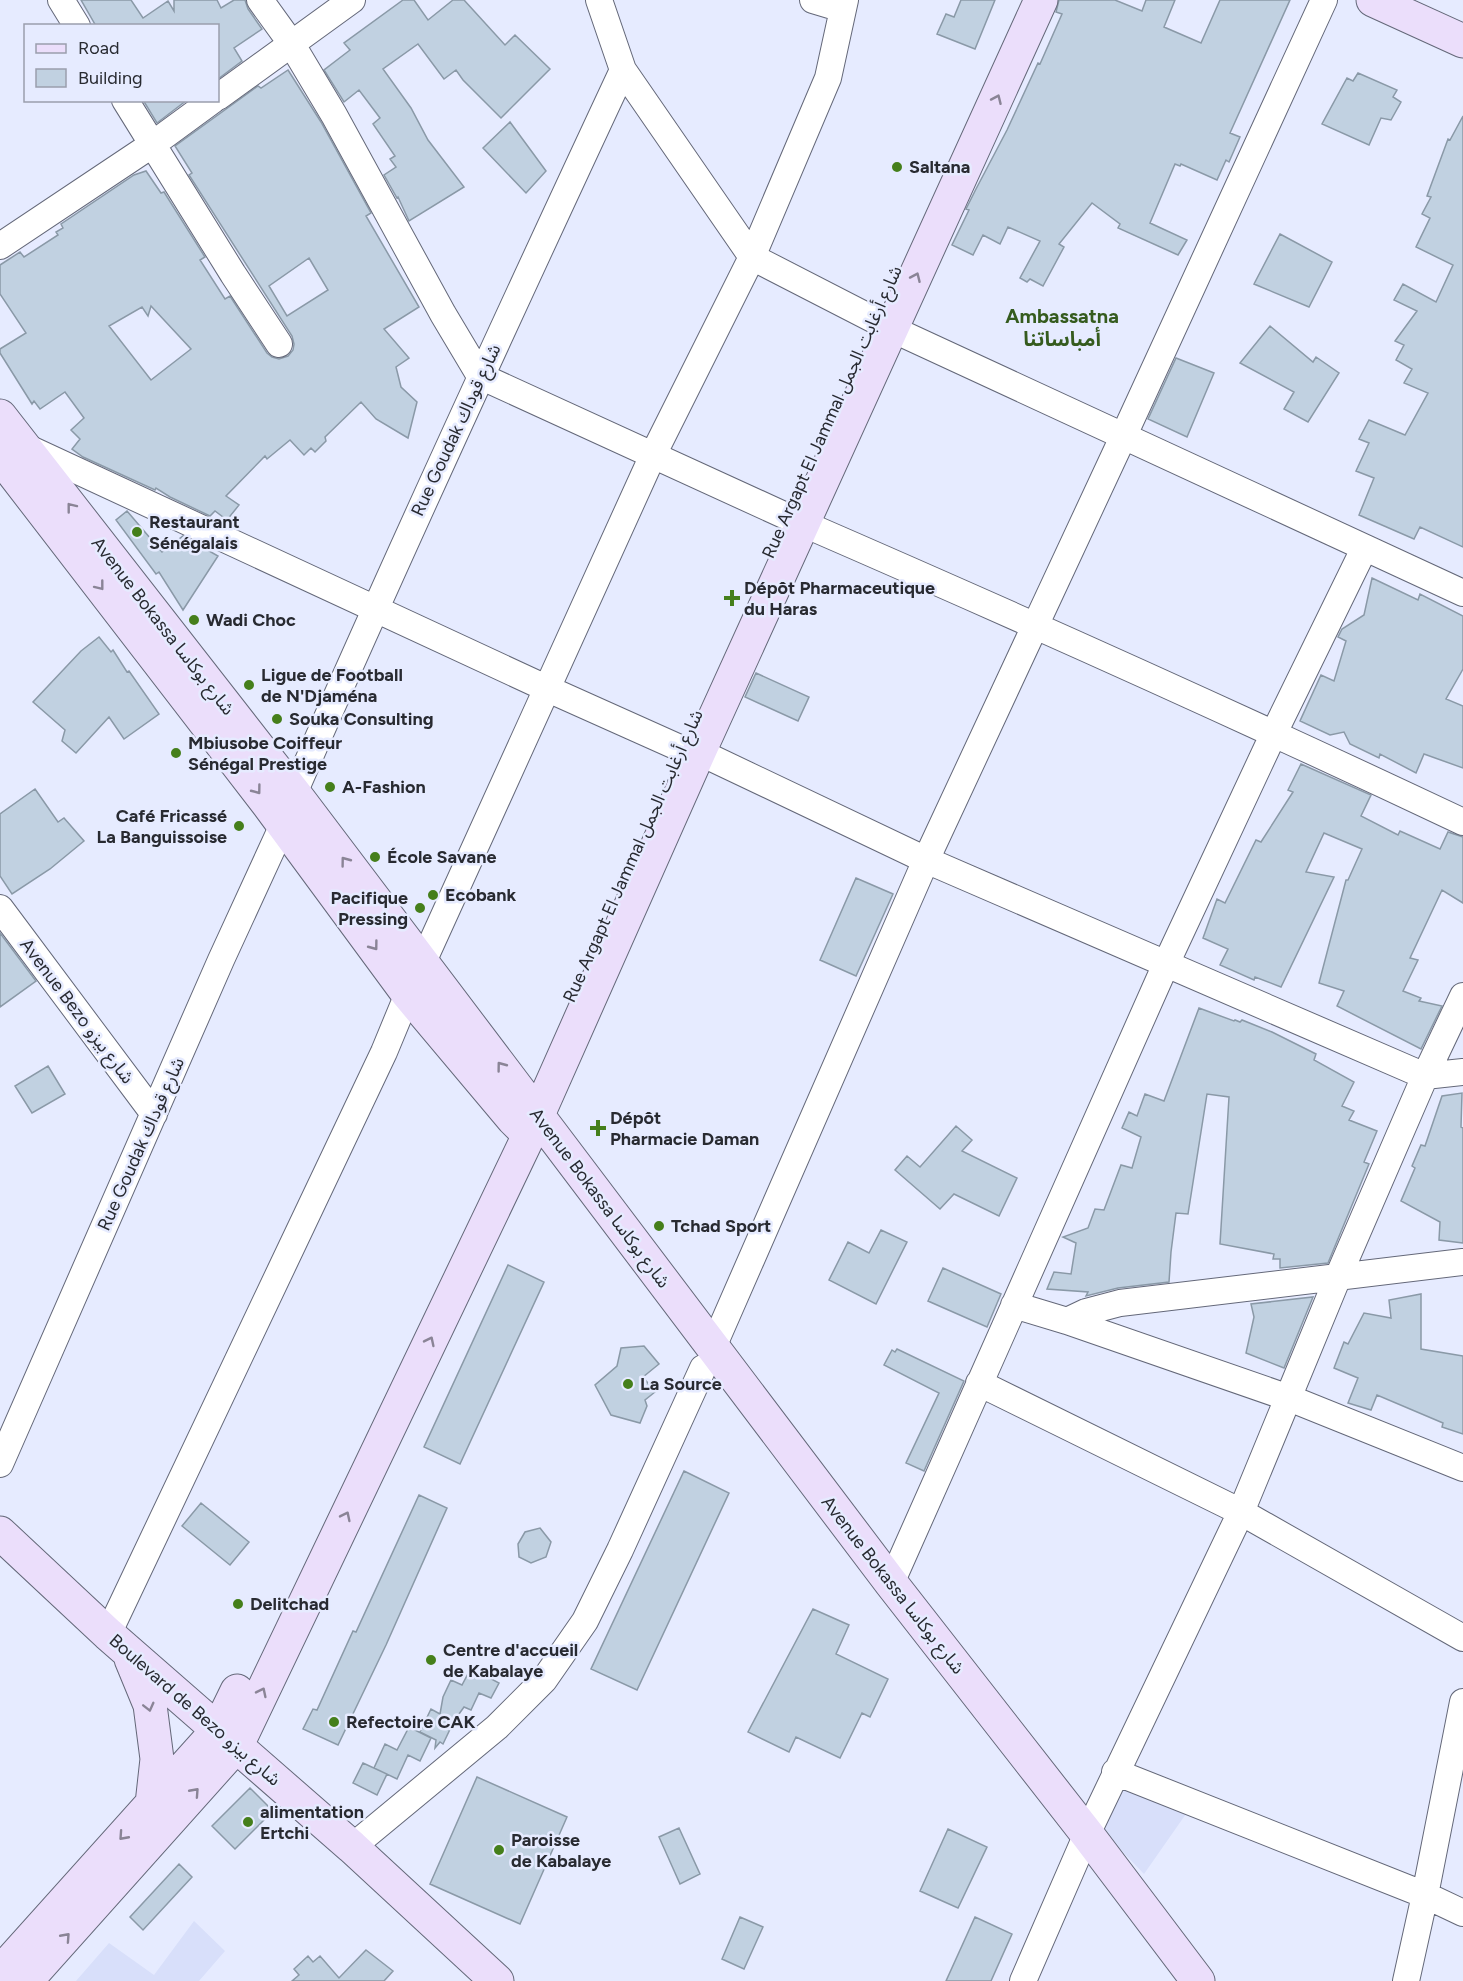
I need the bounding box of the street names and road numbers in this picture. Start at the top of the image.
street label: Rue Argapt El Jammal شارع أرغابت الجمل [757,262,910,563]
street label: Rue Goudak شارع قوداك [406,340,508,521]
street label: Avenue Bokassa شارع بوكاسا [84,533,239,721]
street label: Rue Argapt El Jammal شارع أرغابت الجمل [558,706,711,1007]
street label: Avenue Bezo شارع بيزو [13,934,139,1090]
street label: Rue Goudak شارع قوداك [93,1054,192,1235]
street label: Avenue Bokassa شارع بوكاسا [523,1104,675,1294]
street label: Avenue Bokassa شارع بوكاسا [814,1492,969,1680]
street label: Boulevard de Bezo شارع بيزو [103,1630,285,1793]

